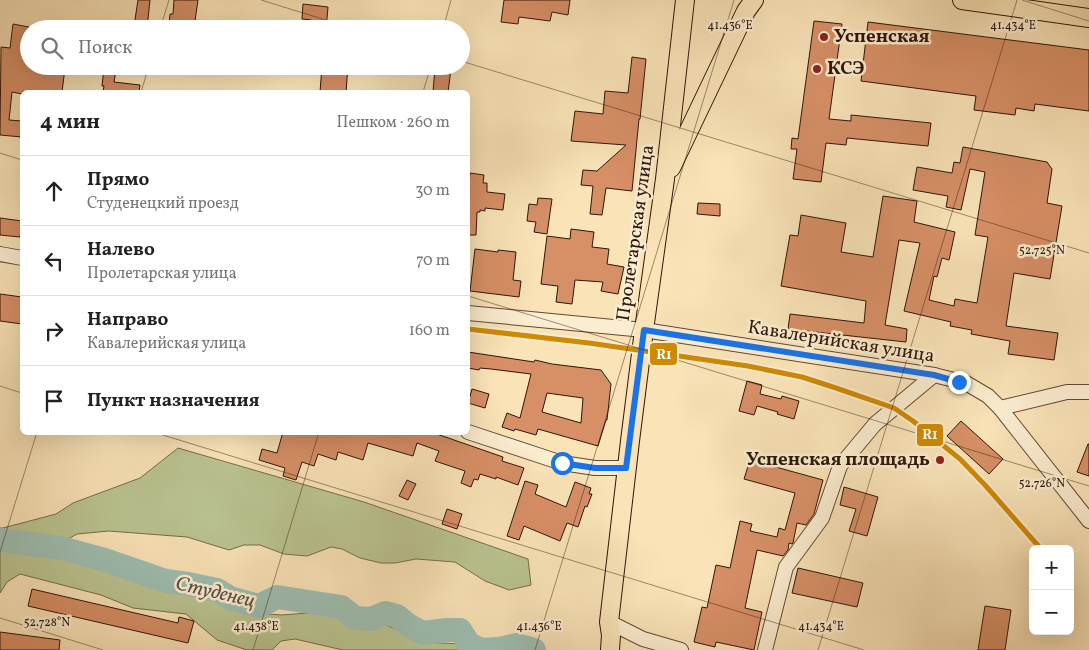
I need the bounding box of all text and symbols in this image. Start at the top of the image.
text: 41.436°E [707,18,753,34]
text: 41.434°E [990,18,1036,34]
search box [20,20,470,75]
place label: Успенская [834,24,930,50]
marker: Успенская [818,31,830,43]
icon: search [38,34,66,62]
text: Поиск [78,35,132,61]
place label: КСЭ [827,56,864,82]
marker: КСЭ [811,63,823,75]
text: 4 мин [40,108,100,137]
text: Пешком · 260 m [337,112,450,134]
street label: Пролетарская улица [611,143,661,323]
text: Прямо [87,167,149,193]
icon: ahead [40,177,68,205]
text: 30 m [415,180,450,202]
text: Студенецкий проезд [87,193,239,215]
text: Налево [87,237,155,263]
text: 52.725°N [1019,243,1065,259]
icon: left [40,247,68,275]
text: 70 m [416,250,450,272]
text: Пролетарская улица [87,263,237,285]
text: Направо [87,307,169,333]
street label: Кавалерийская улица [746,314,936,370]
icon: right [40,317,68,345]
text: 160 m [409,320,450,342]
text: Кавалерийская улица [87,333,246,355]
line badge: R1 [649,342,678,366]
text: R1 [656,346,672,365]
route end [948,371,971,394]
icon: arrive [40,387,68,415]
text: Пункт назначения [87,388,260,414]
line badge: R1 [916,423,944,447]
text: R1 [922,426,938,445]
place label: Успенская площадь [746,447,930,473]
route start [551,452,574,475]
marker: Успенская площадь [934,454,946,466]
text: 52.726°N [1019,476,1065,492]
map controls [1029,545,1074,635]
button: + [1029,545,1074,590]
water label: Студенец [172,570,258,616]
button: − [1029,590,1074,635]
text: 52.728°N [24,615,70,631]
text: 41.438°E [233,619,279,635]
text: 41.436°E [516,619,562,635]
text: 41.434°E [798,619,844,635]

